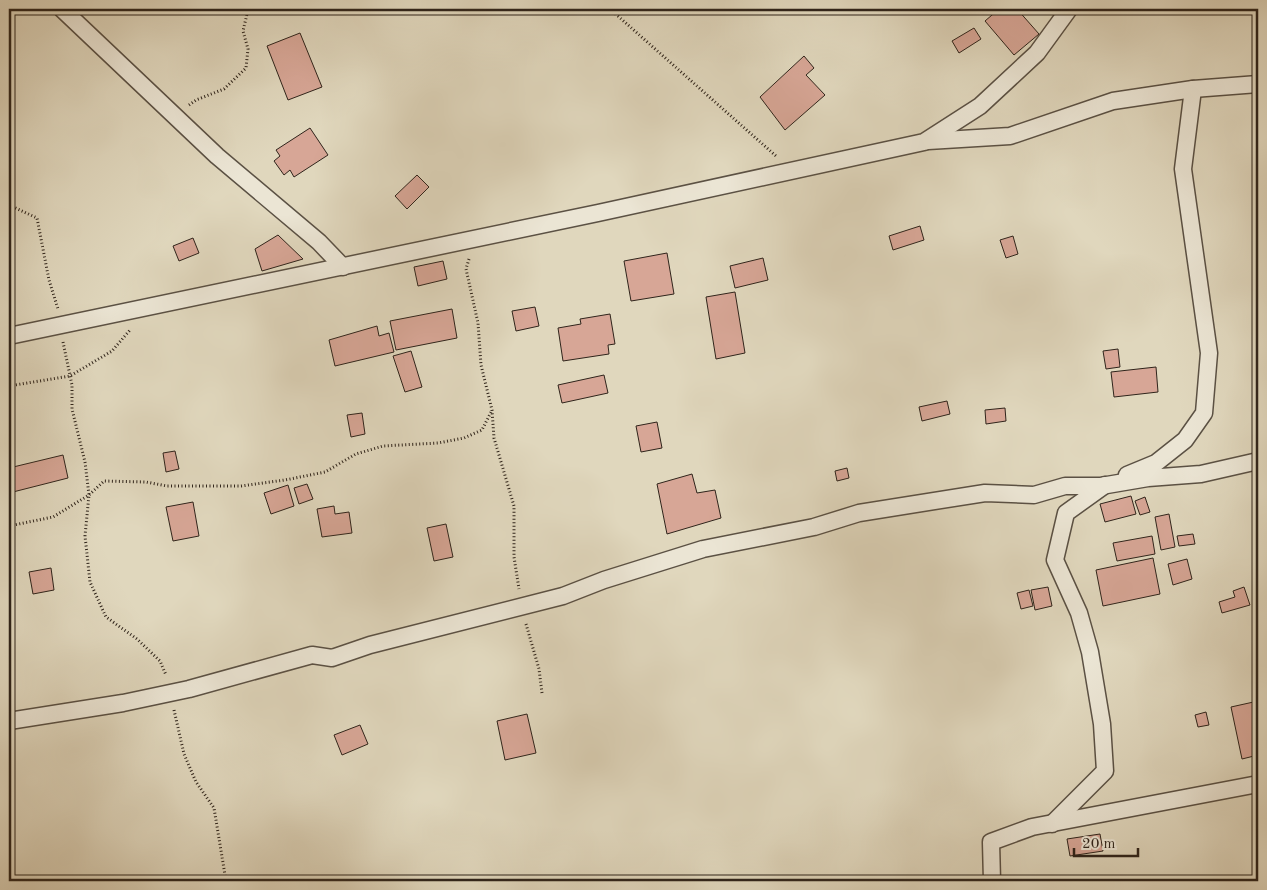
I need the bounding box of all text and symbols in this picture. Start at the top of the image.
scale bar [1074,825,1138,857]
text: 20 m [1082,837,1116,852]

